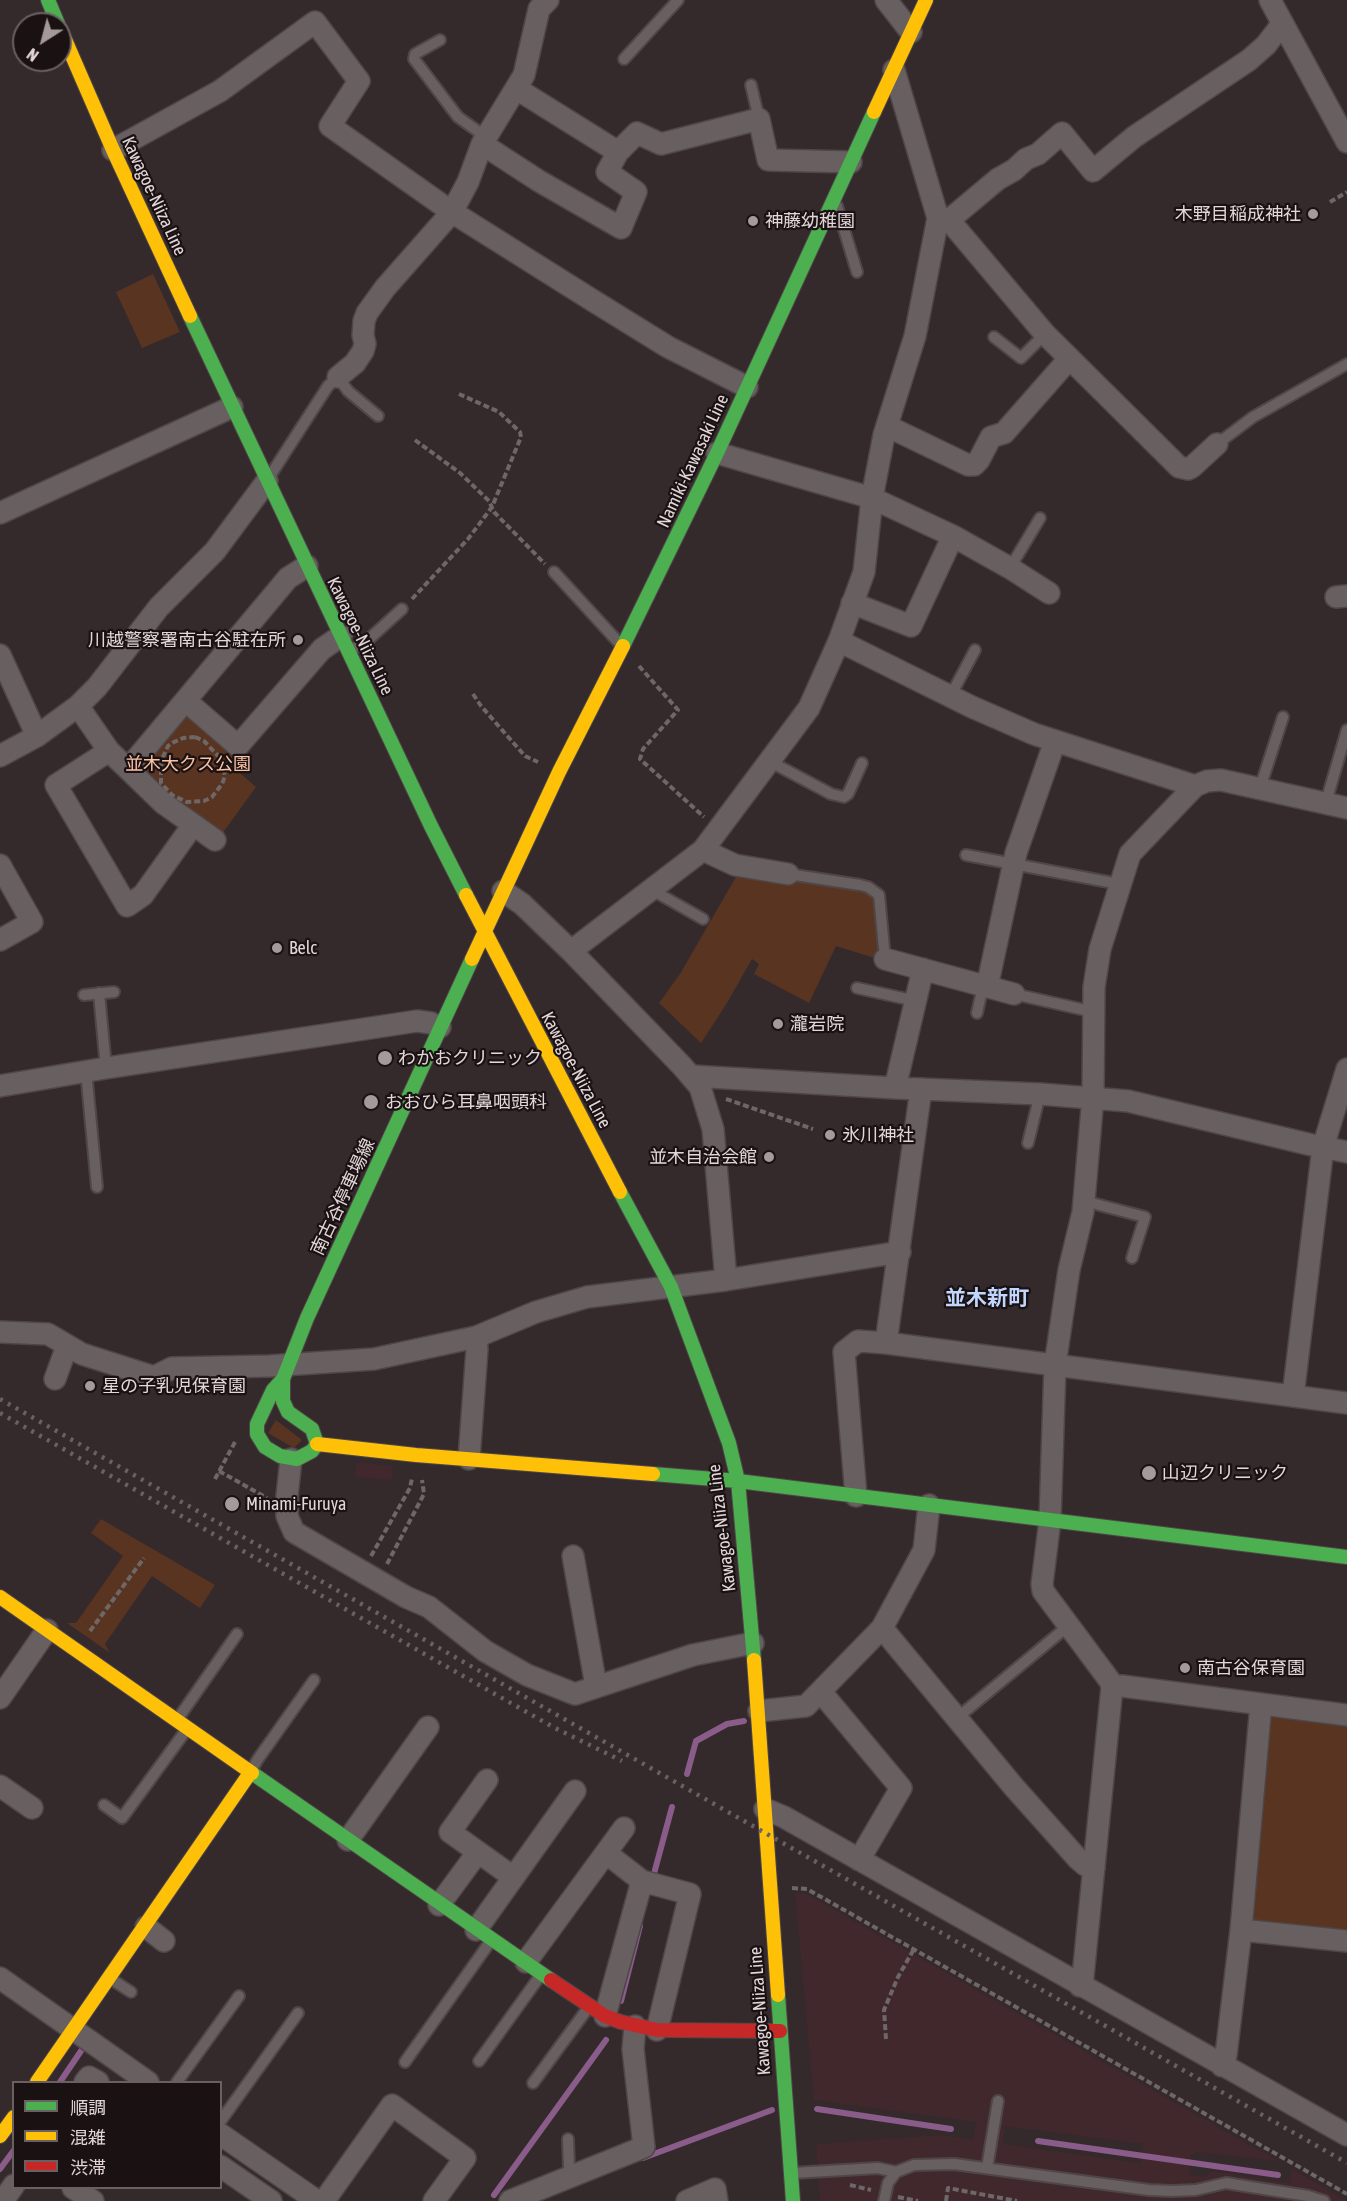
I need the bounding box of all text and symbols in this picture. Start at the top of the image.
north arrow [12,12,72,72]
text: N [23,45,42,65]
street label: Kawagoe-Niiza Line [117,133,191,259]
place label: 木野目稲成神社 [1175,203,1301,225]
marker: 木野目稲成神社 [1306,207,1320,221]
place label: 神藤幼稚園 [765,210,855,232]
marker: 神藤幼稚園 [746,214,760,228]
street label: Namiki-Kawasaki Line [653,391,733,531]
street label: Kawagoe-Niiza Line [322,574,398,698]
place label: 川越警察署南古谷駐在所 [88,629,286,651]
marker: 川越警察署南古谷駐在所 [291,633,305,647]
park label: 並木大クス公園 [125,753,251,775]
place label: Belc [289,937,317,959]
marker: Belc [270,941,284,955]
street label: Kawagoe-Niiza Line [536,1008,616,1132]
place label: 瀧岩院 [790,1013,844,1035]
marker: 瀧岩院 [771,1017,785,1031]
place label: わかおクリニック [398,1047,542,1069]
marker: わかおクリニック [376,1049,394,1067]
place label: おおひら耳鼻咽頭科 [385,1091,547,1113]
marker: おおひら耳鼻咽頭科 [362,1093,380,1111]
place label: 氷川神社 [842,1124,914,1146]
marker: 氷川神社 [823,1128,837,1142]
street label: 南古谷停車場線 [307,1135,379,1259]
place label: 並木自治会館 [649,1146,757,1168]
marker: 並木自治会館 [762,1150,776,1164]
district label: 並木新町 [945,1285,1029,1311]
place label: 星の子乳児保育園 [102,1375,246,1397]
marker: 星の子乳児保育園 [83,1379,97,1393]
place label: 山辺クリニック [1162,1462,1288,1484]
street label: Kawagoe-Niiza Line [703,1463,741,1593]
marker: 山辺クリニック [1140,1464,1158,1482]
place label: Minami-Furuya [246,1493,346,1515]
marker: Minami-Furuya [223,1495,241,1513]
place label: 南古谷保育園 [1197,1657,1305,1679]
marker: 南古谷保育園 [1178,1661,1192,1675]
street label: Kawagoe-Niiza Line [745,1946,775,2076]
legend [12,2081,222,2189]
text: 順調 [70,2097,106,2118]
text: 混雑 [70,2127,106,2148]
text: 渋滞 [70,2157,106,2178]

